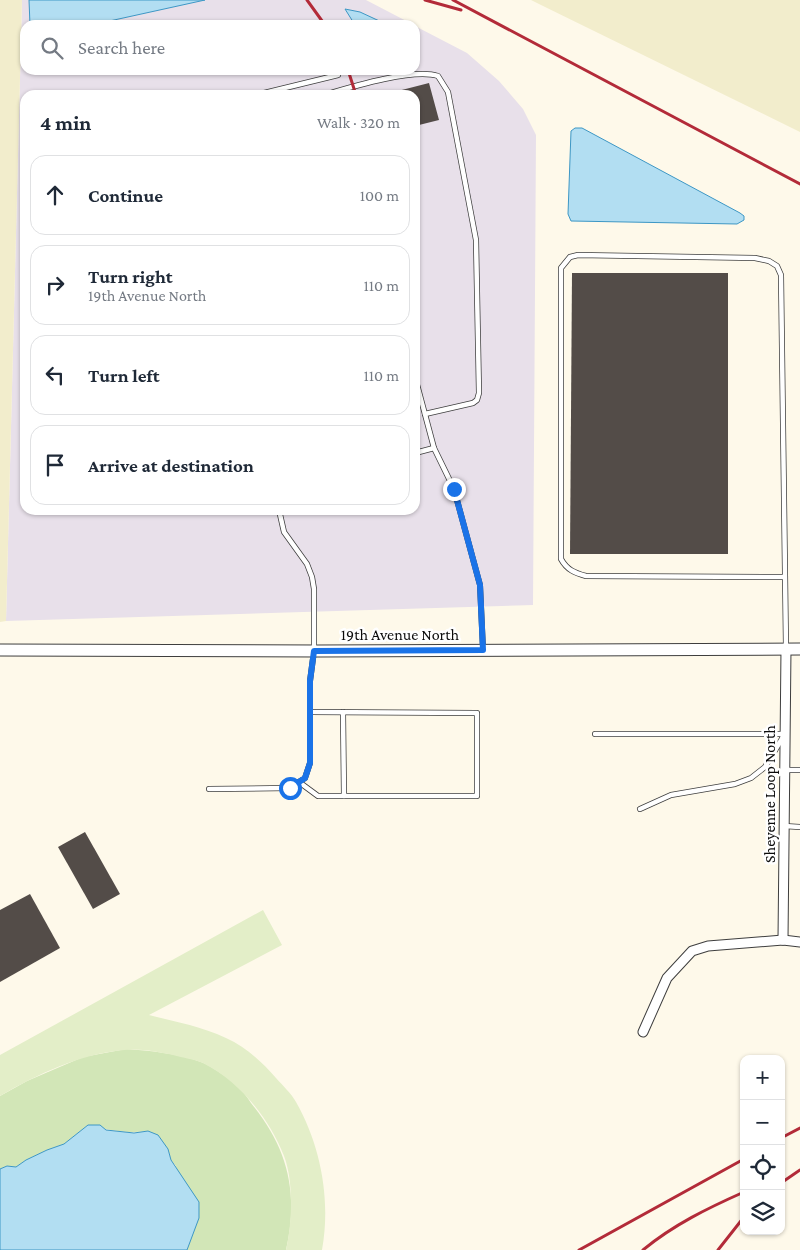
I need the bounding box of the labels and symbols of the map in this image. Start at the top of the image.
route end [443,478,466,501]
street label: 19th Avenue North [341,626,460,643]
street label: Sheyenne Loop North [761,725,779,863]
route start [279,777,302,800]

